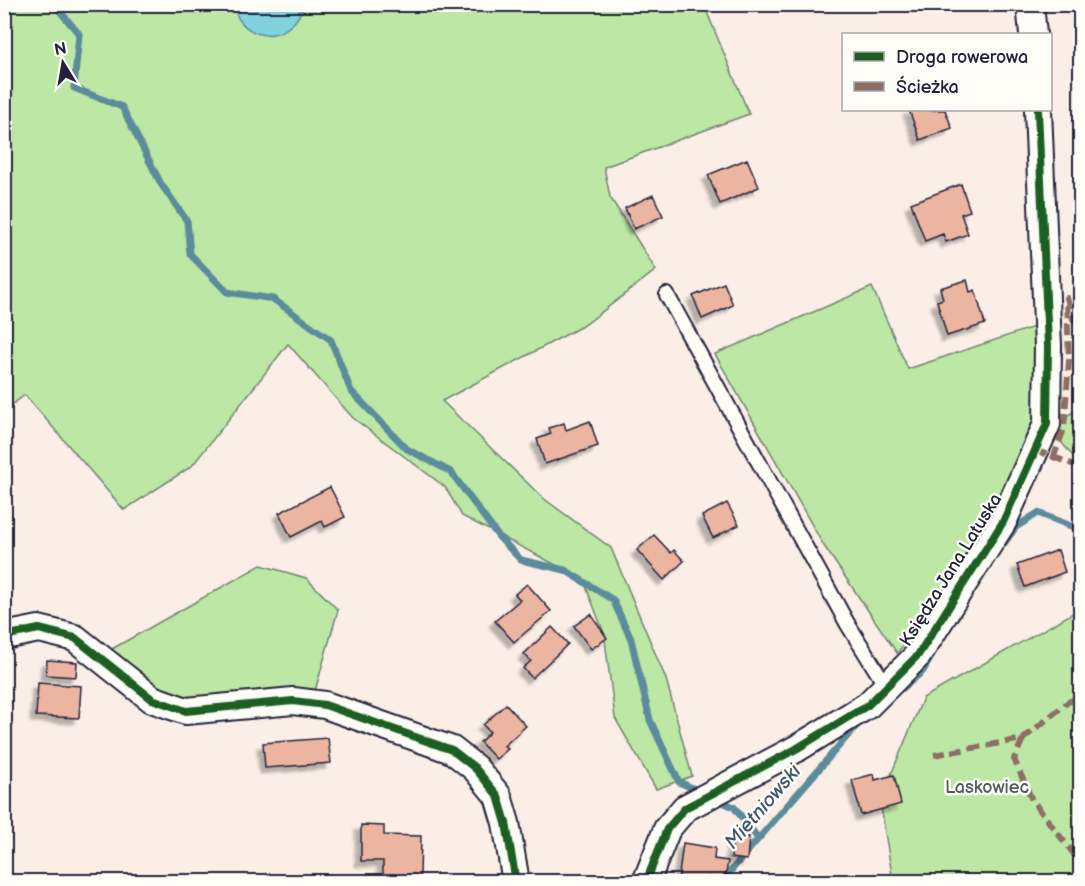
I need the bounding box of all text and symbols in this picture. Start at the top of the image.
north arrow [33,33,93,93]
legend [842,33,1052,111]
text: N [53,39,68,60]
text: Droga rowerowa [896,47,1028,68]
text: Ścieżka [896,75,959,98]
street label: Księdza Jana Latuska [896,490,1006,650]
water label: Mietniowski [720,759,807,854]
park label: Laskowiec [945,777,1029,798]

